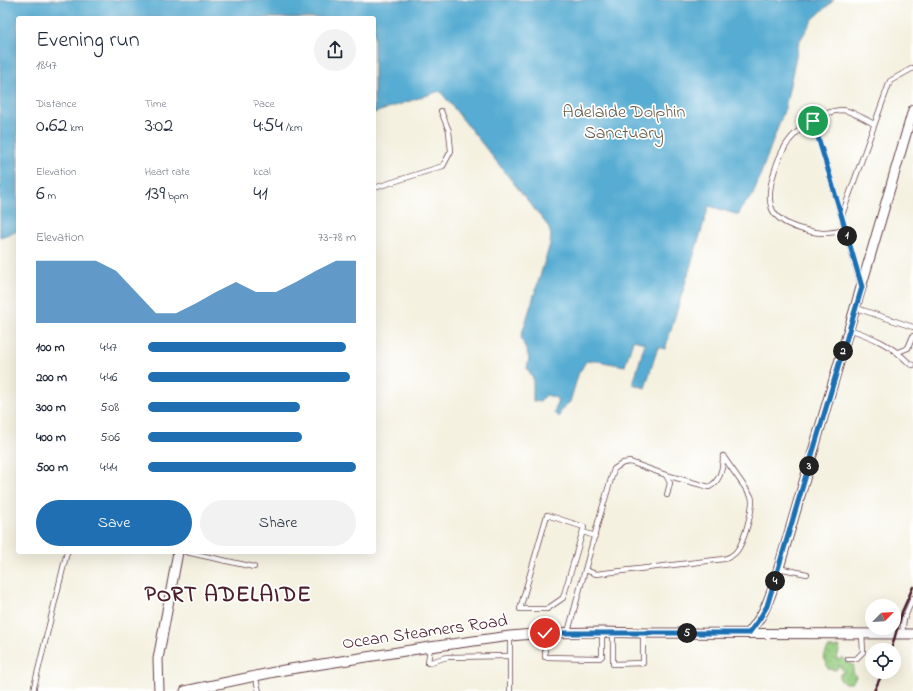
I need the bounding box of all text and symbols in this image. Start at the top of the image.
text: Evening run [36,25,140,57]
button: share [314,29,356,71]
text: 18:47 [36,56,57,75]
text: Distance [36,96,77,112]
text: Time [145,96,166,112]
text: Pace [253,96,275,112]
park label: Adelaide Dolphin Sanctuary [563,100,686,147]
pin [796,104,830,138]
icon: arrive [802,110,824,132]
text: 0.62 [36,112,67,141]
text: 3:02 [145,112,173,141]
text: 4:54 [253,112,283,141]
text: km [67,120,84,136]
text: /km [283,120,302,136]
text: Elevation [36,164,76,180]
text: Heart rate [145,164,190,180]
text: kcal [253,164,271,180]
text: 6 [36,180,45,209]
text: 139 [145,180,165,209]
text: 41 [253,180,268,209]
text: m [45,188,56,204]
text: bpm [165,188,188,204]
pin: 1 [837,226,857,246]
text: Elevation [36,228,84,247]
text: 73–78 m [318,228,356,247]
text: 1 [845,228,849,244]
text: 100 m [36,338,65,357]
text: 4:47 [100,338,117,357]
pin: 2 [833,341,853,361]
text: 2 [840,343,846,359]
text: 200 m [36,368,67,387]
text: 4:46 [100,368,118,387]
text: 300 m [36,398,66,417]
text: 5:08 [100,398,119,417]
text: 400 m [36,428,66,447]
text: 5:06 [100,428,120,447]
pin: 3 [799,456,819,476]
text: 500 m [36,458,68,477]
text: 4:44 [100,458,117,477]
text: 3 [807,458,811,474]
button: Save [36,500,192,546]
button: Share [200,500,356,546]
pin: 4 [765,571,785,591]
text: 4 [773,573,777,589]
district label: PORT ADELAIDE [144,580,312,612]
north arrow [865,599,901,635]
map controls [865,599,901,679]
street label: Ocean Steamers Road [341,609,509,657]
pin [528,616,562,650]
icon: check [534,622,556,644]
pin: 5 [677,623,697,643]
text: 5 [684,625,690,641]
button: locate [865,643,901,679]

